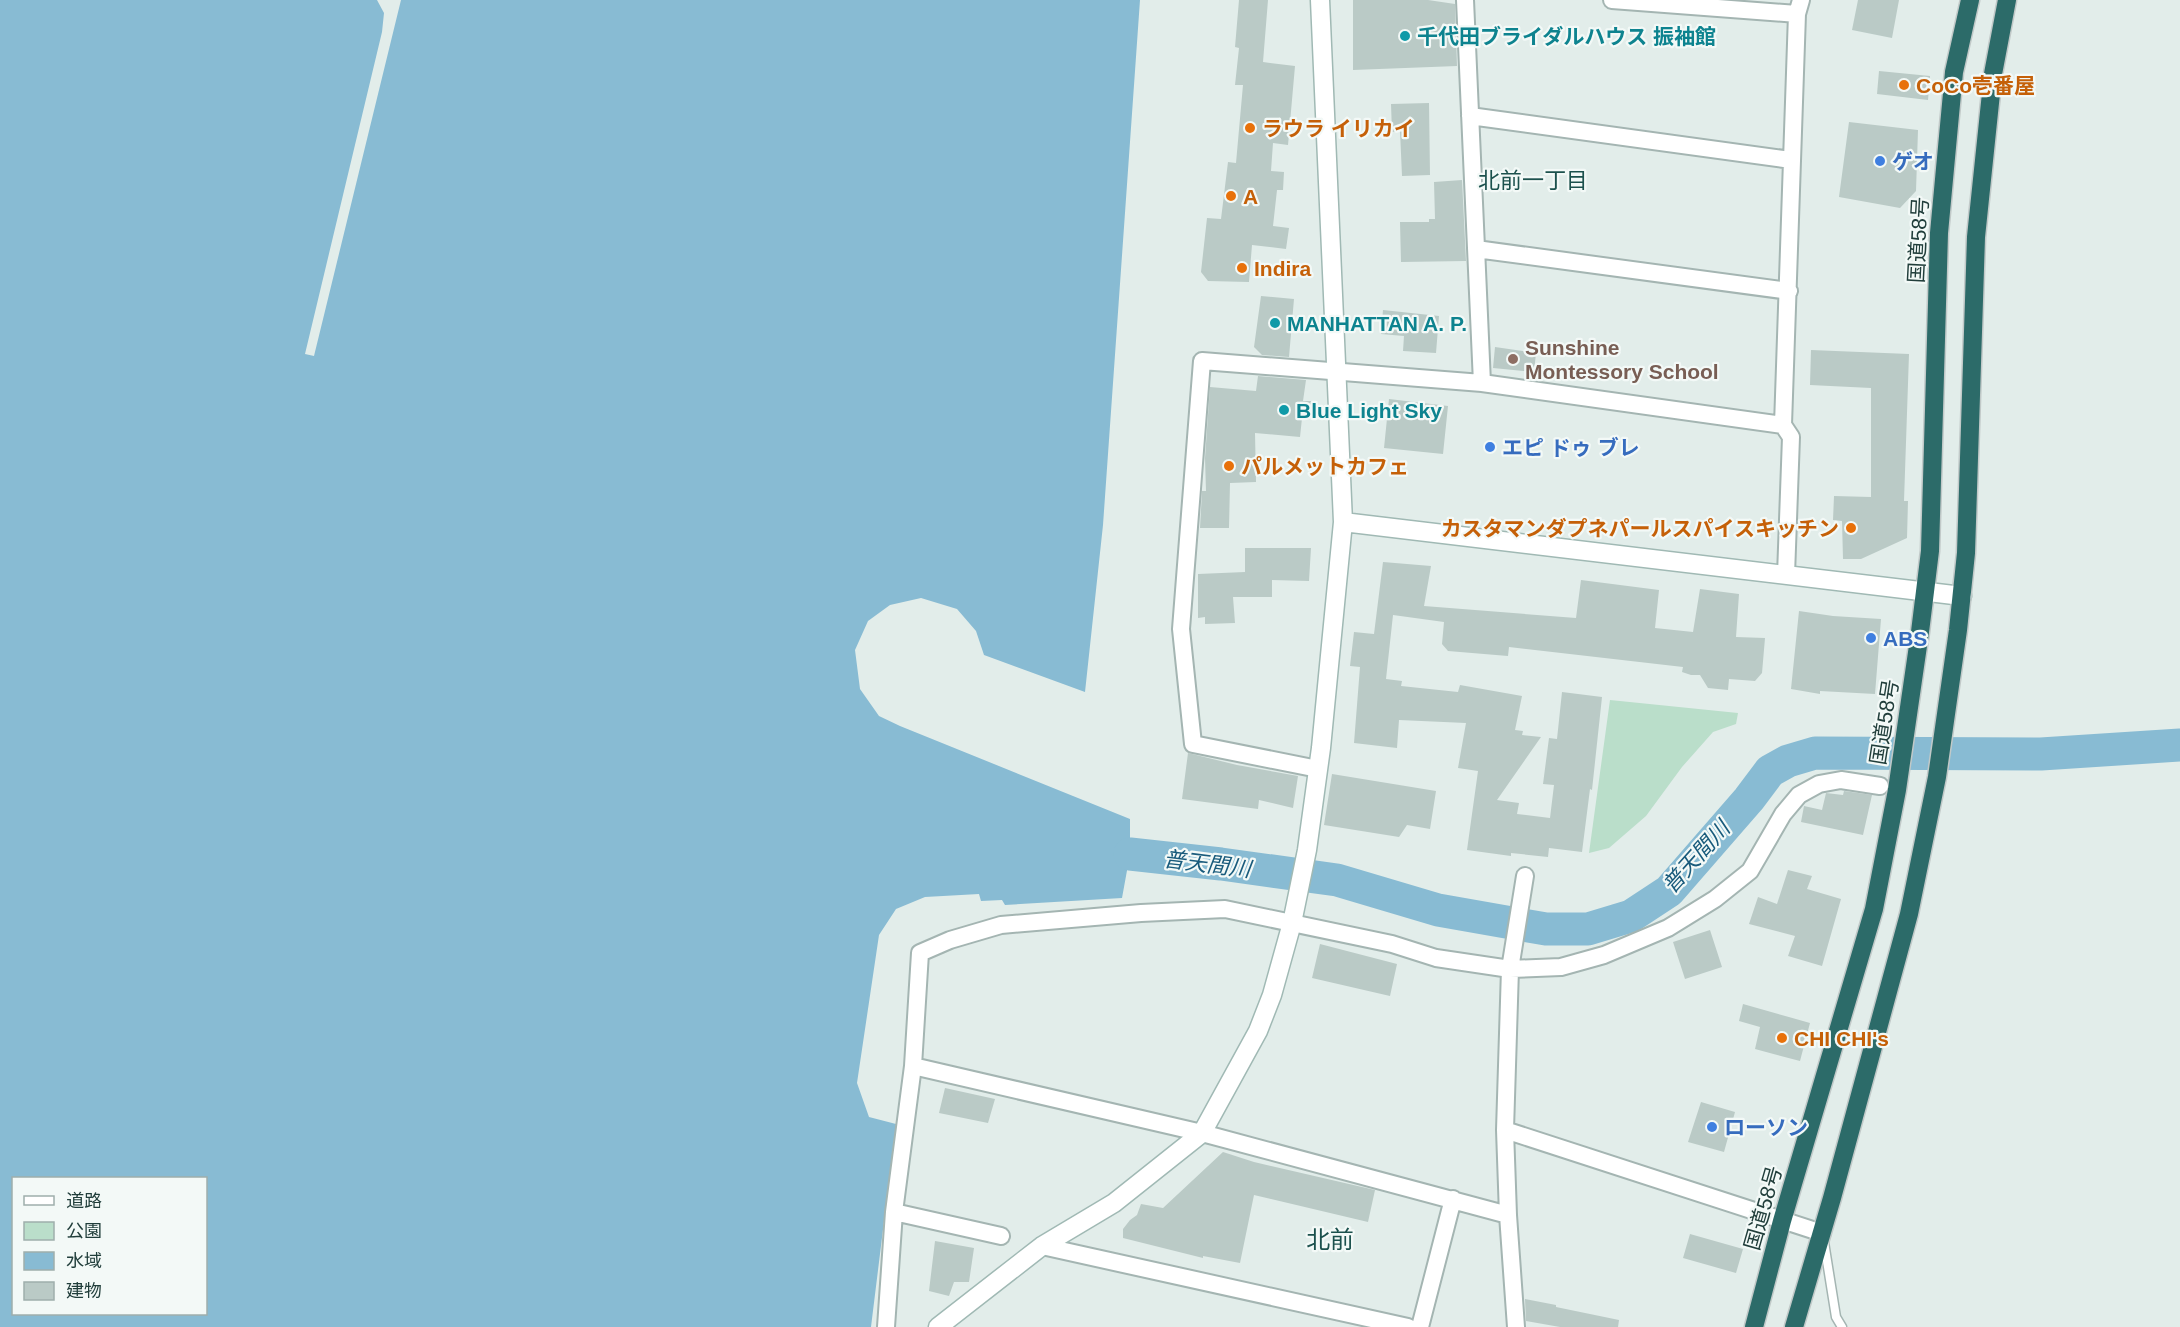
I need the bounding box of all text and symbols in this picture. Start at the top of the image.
place label: 千代田ブライダルハウス 振袖館 [1417,25,1716,48]
marker: 千代田ブライダルハウス 振袖館 [1398,29,1412,43]
place label: CoCo壱番屋 [1916,74,2035,97]
marker: CoCo壱番屋 [1897,78,1911,92]
place label: ラウラ イリカイ [1262,117,1415,140]
marker: ラウラ イリカイ [1243,121,1257,135]
place label: ゲオ [1892,150,1934,173]
marker: ゲオ [1873,154,1887,168]
district label: 北前一丁目 [1478,168,1588,193]
place label: A [1243,185,1258,208]
marker: A [1224,189,1238,203]
street label: 国道58号 [1904,196,1932,284]
place label: Indira [1254,257,1311,280]
marker: Indira [1235,261,1249,275]
place label: MANHATTAN A. P. [1287,312,1467,335]
marker: MANHATTAN A. P. [1268,316,1282,330]
place label: Sunshine Montessory School [1525,336,1719,383]
marker: Sunshine Montessory School [1506,352,1520,366]
place label: Blue Light Sky [1296,399,1442,422]
marker: Blue Light Sky [1277,403,1291,417]
place label: エピ ドゥ ブレ [1502,436,1640,459]
marker: エピ ドゥ ブレ [1483,440,1497,454]
place label: パルメットカフェ [1241,455,1409,478]
marker: パルメットカフェ [1222,459,1236,473]
place label: カスタマンダプネパールスパイスキッチン [1441,517,1839,540]
marker: カスタマンダプネパールスパイスキッチン [1844,521,1858,535]
place label: ABS [1883,627,1927,650]
marker: ABS [1864,631,1878,645]
street label: 国道58号 [1866,678,1902,766]
water label: 普天間川 [1657,814,1736,898]
water label: 普天間川 [1162,846,1254,882]
place label: CHI CHI's [1794,1027,1889,1050]
marker: CHI CHI's [1775,1031,1789,1045]
place label: ローソン [1724,1116,1808,1139]
marker: ローソン [1705,1120,1719,1134]
street label: 国道58号 [1740,1163,1786,1253]
legend [12,1177,207,1315]
text: 道路 [66,1191,102,1211]
text: 公園 [66,1221,102,1241]
district label: 北前 [1306,1226,1354,1253]
text: 水域 [66,1251,102,1271]
text: 建物 [66,1281,102,1301]

